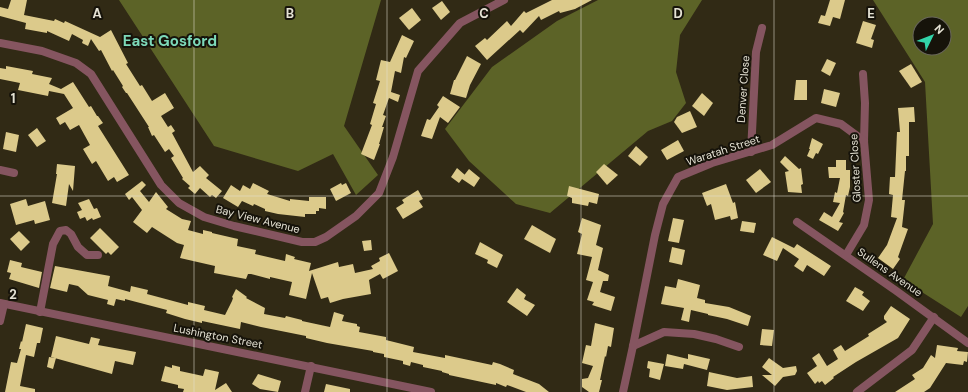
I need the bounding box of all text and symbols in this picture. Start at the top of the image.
text: A [92,5,102,22]
text: B [286,5,294,22]
text: C [479,5,489,22]
text: D [673,5,683,22]
text: E [867,5,875,22]
north arrow [912,16,952,56]
text: N [931,21,947,37]
district label: East Gosford [123,31,217,51]
street label: Denver Close [734,55,752,123]
text: 1 [11,90,15,107]
street label: Waratah Street [684,131,762,169]
street label: Gloster Close [846,133,864,203]
street label: Bay View Avenue [214,202,302,236]
street label: Sullens Avenue [855,244,925,300]
text: 2 [9,286,17,303]
street label: Lushington Street [172,321,264,351]

